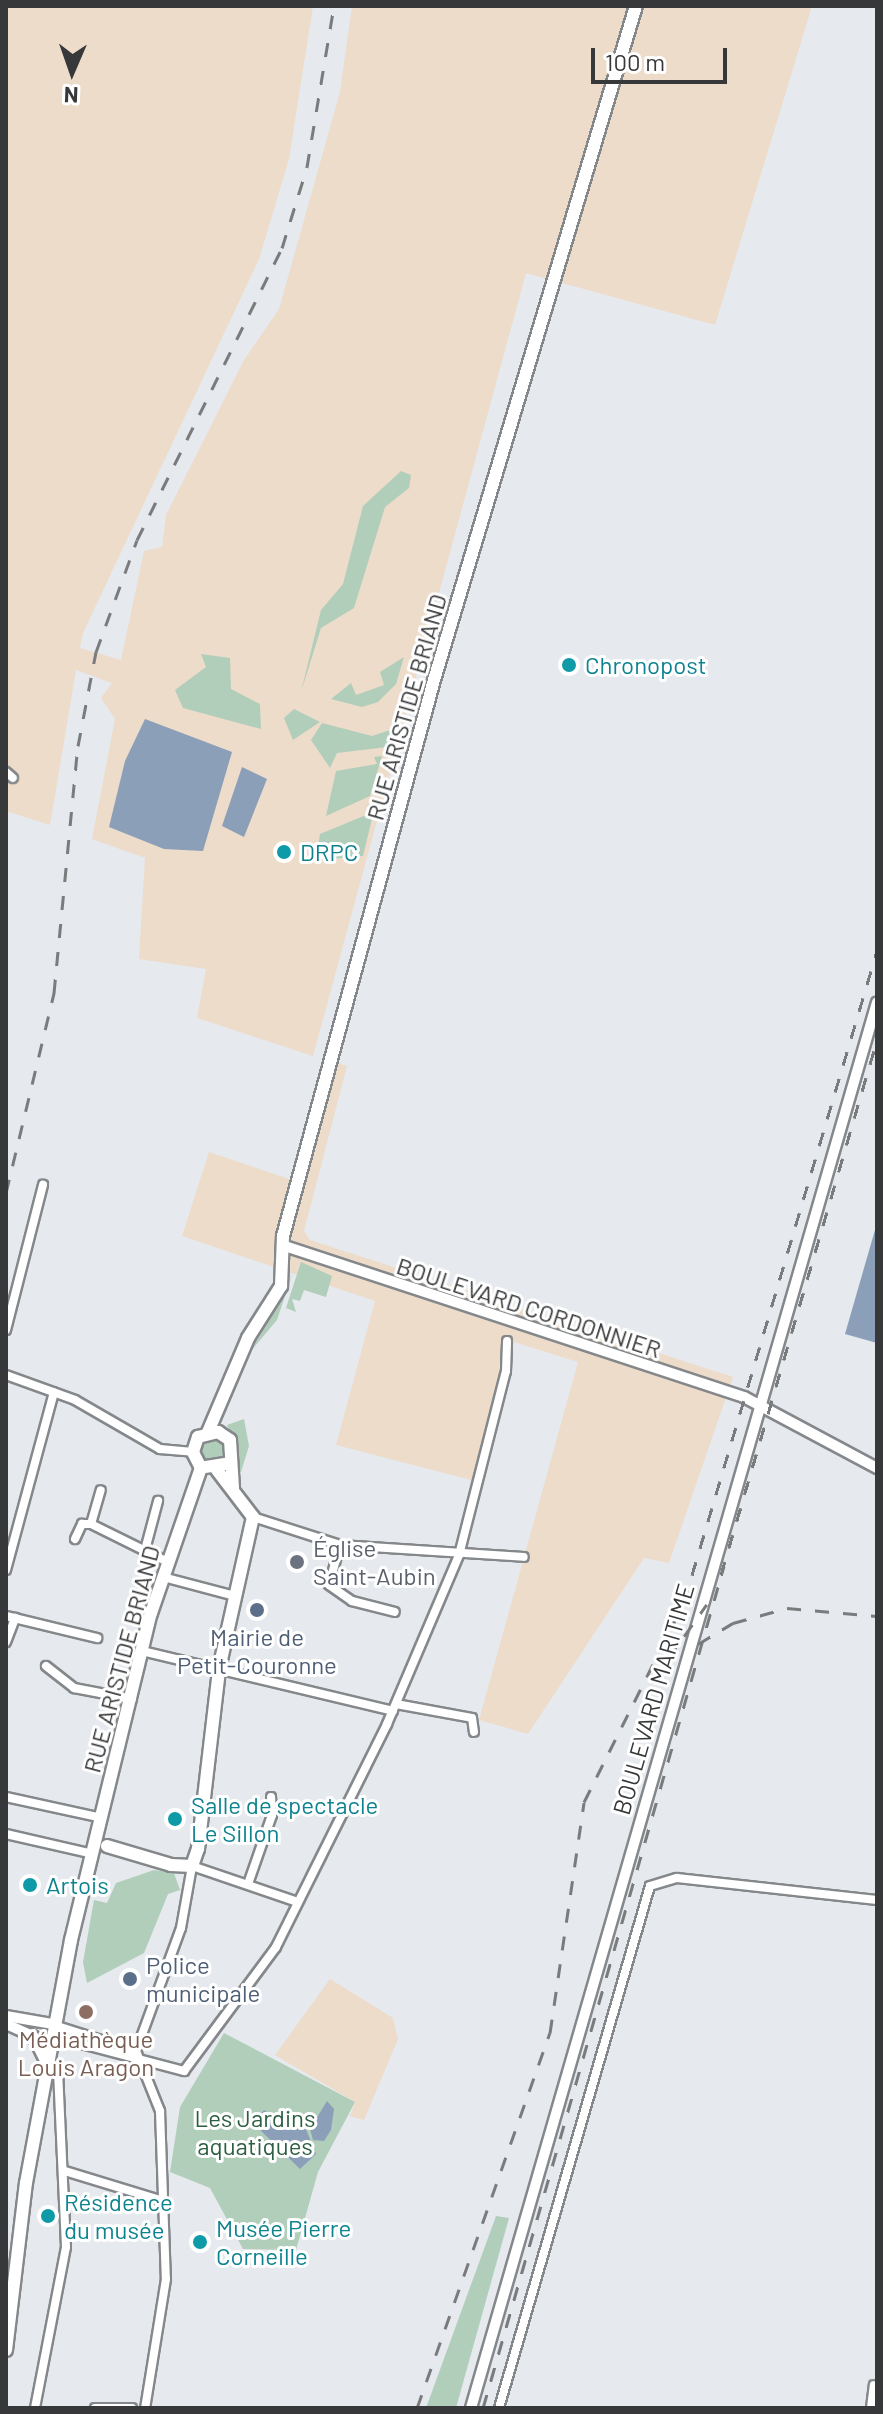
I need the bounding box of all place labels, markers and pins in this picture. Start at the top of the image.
place label: Chronopost [585,651,706,679]
marker: Chronopost [560,656,578,674]
place label: DRPC [300,838,358,866]
marker: DRPC [275,843,293,861]
place label: Église Saint-Aubin [313,1534,436,1590]
marker: Église Saint-Aubin [288,1553,306,1571]
marker: Mairie de Petit-Couronne [248,1601,266,1619]
place label: Mairie de Petit-Couronne [177,1623,337,1679]
place label: Salle de spectacle Le Sillon [191,1791,378,1847]
marker: Salle de spectacle Le Sillon [166,1810,184,1828]
place label: Artois [46,1871,109,1899]
marker: Artois [21,1876,39,1894]
place label: Police municipale [146,1951,260,2007]
marker: Police municipale [121,1970,139,1988]
marker: Médiathèque Louis Aragon [77,2003,95,2021]
place label: Médiathèque Louis Aragon [18,2025,154,2081]
place label: Résidence du musée [64,2188,173,2244]
marker: Résidence du musée [39,2207,57,2225]
place label: Musée Pierre Corneille [216,2214,351,2270]
marker: Musée Pierre Corneille [191,2233,209,2251]

